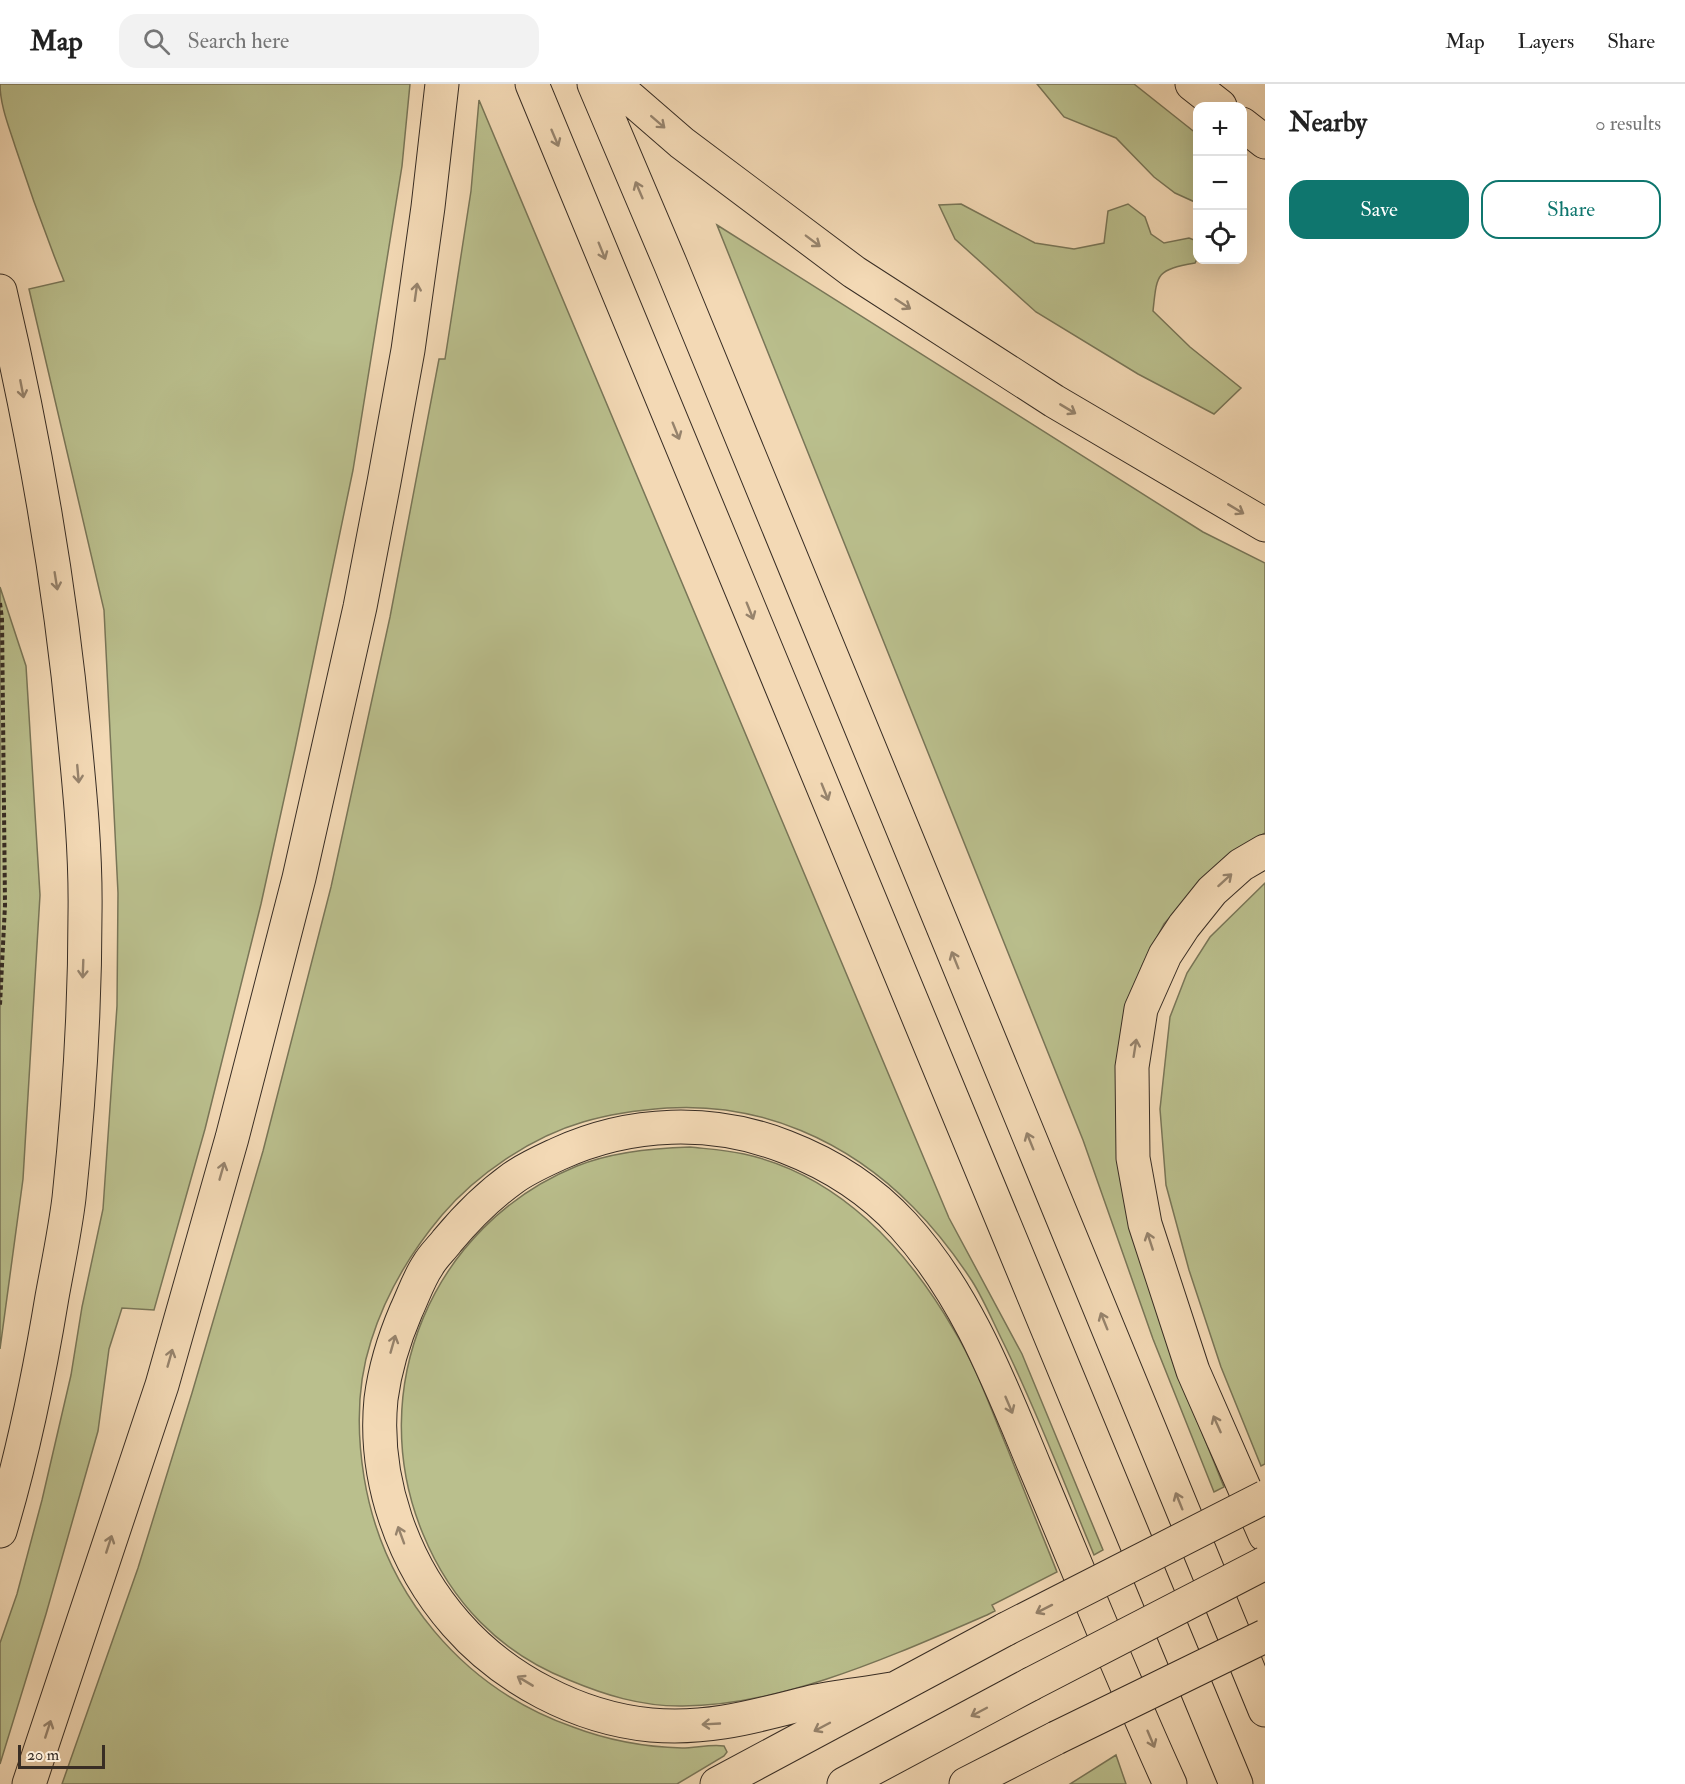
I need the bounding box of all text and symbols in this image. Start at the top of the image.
search box [119,14,539,68]
text: Map [30,24,83,59]
icon: search [140,25,173,58]
text: Search here [188,27,289,55]
text: Map [1445,28,1485,55]
text: Layers [1518,28,1574,55]
text: Share [1607,28,1655,55]
map controls [1193,102,1247,264]
button: + [1193,102,1247,156]
text: Nearby [1289,107,1367,139]
text: 0 results [1595,111,1661,136]
one-way arrow [650,115,665,129]
one-way arrow [550,129,561,147]
button: − [1193,156,1247,210]
button: Save [1289,180,1469,239]
button: Share [1481,180,1661,239]
one-way arrow [633,181,644,200]
button: locate [1193,210,1247,264]
one-way arrow [804,235,820,248]
one-way arrow [597,241,608,260]
one-way arrow [410,283,421,302]
one-way arrow [895,298,911,310]
one-way arrow [17,378,28,398]
one-way arrow [1059,403,1076,415]
one-way arrow [671,421,682,440]
one-way arrow [1227,503,1244,515]
one-way arrow [51,570,62,590]
one-way arrow [745,602,756,620]
one-way arrow [73,764,84,784]
one-way arrow [820,782,831,800]
one-way arrow [1217,873,1232,887]
one-way arrow [949,952,960,970]
one-way arrow [78,959,89,979]
one-way arrow [1129,1038,1140,1058]
one-way arrow [1024,1132,1035,1150]
one-way arrow [217,1161,229,1180]
one-way arrow [1144,1232,1155,1251]
one-way arrow [1098,1312,1109,1331]
one-way arrow [388,1335,399,1354]
one-way arrow [164,1349,176,1368]
one-way arrow [1004,1395,1015,1414]
one-way arrow [1211,1415,1222,1433]
one-way arrow [1173,1492,1184,1511]
one-way arrow [395,1526,406,1545]
one-way arrow [105,1535,116,1554]
one-way arrow [1036,1604,1054,1615]
one-way arrow [516,1675,533,1687]
one-way arrow [971,1707,989,1718]
one-way arrow [702,1719,722,1730]
one-way arrow [43,1720,54,1739]
one-way arrow [813,1722,831,1733]
one-way arrow [1145,1730,1157,1748]
scale bar [18,1742,105,1770]
text: 20 m [27,1745,59,1765]

